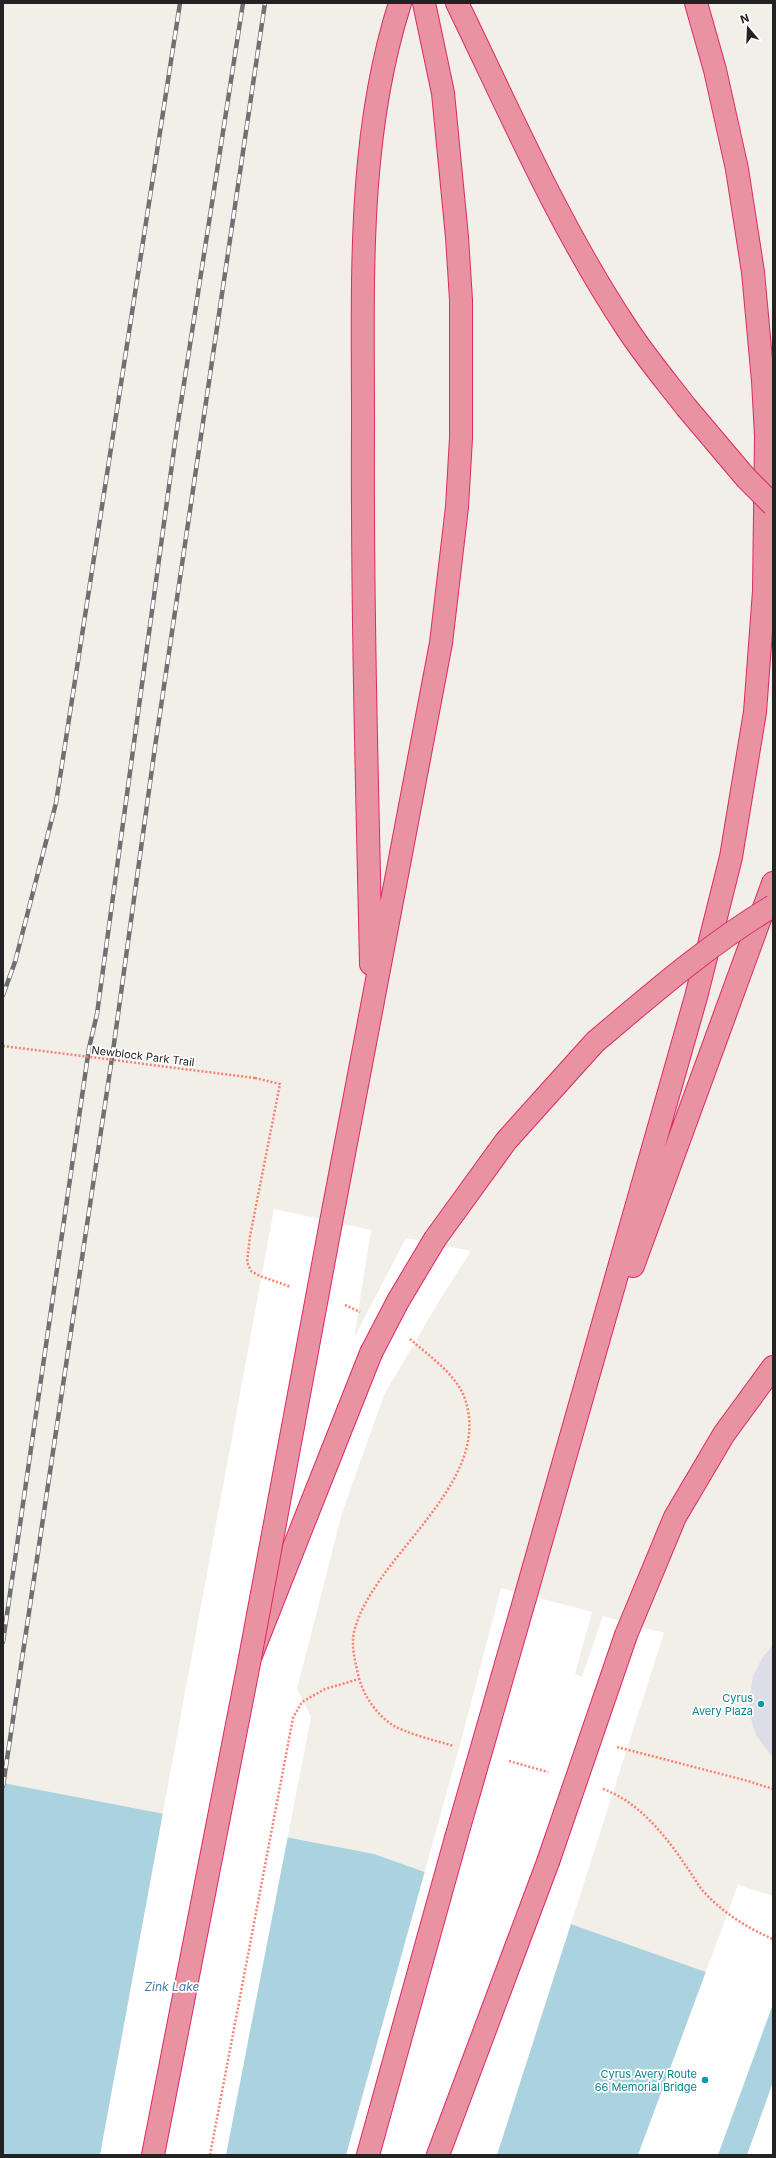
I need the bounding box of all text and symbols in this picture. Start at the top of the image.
north arrow [728,8,768,48]
text: N [738,11,751,27]
street label: Newblock Park Trail [91,1043,195,1069]
place label: Cyrus Avery Plaza [692,1691,753,1718]
marker: Cyrus Avery Plaza [756,1699,766,1709]
water label: Zink Lake [145,1979,200,1994]
place label: Cyrus Avery Route 66 Memorial Bridge [595,2067,697,2094]
marker: Cyrus Avery Route 66 Memorial Bridge [700,2075,710,2085]

